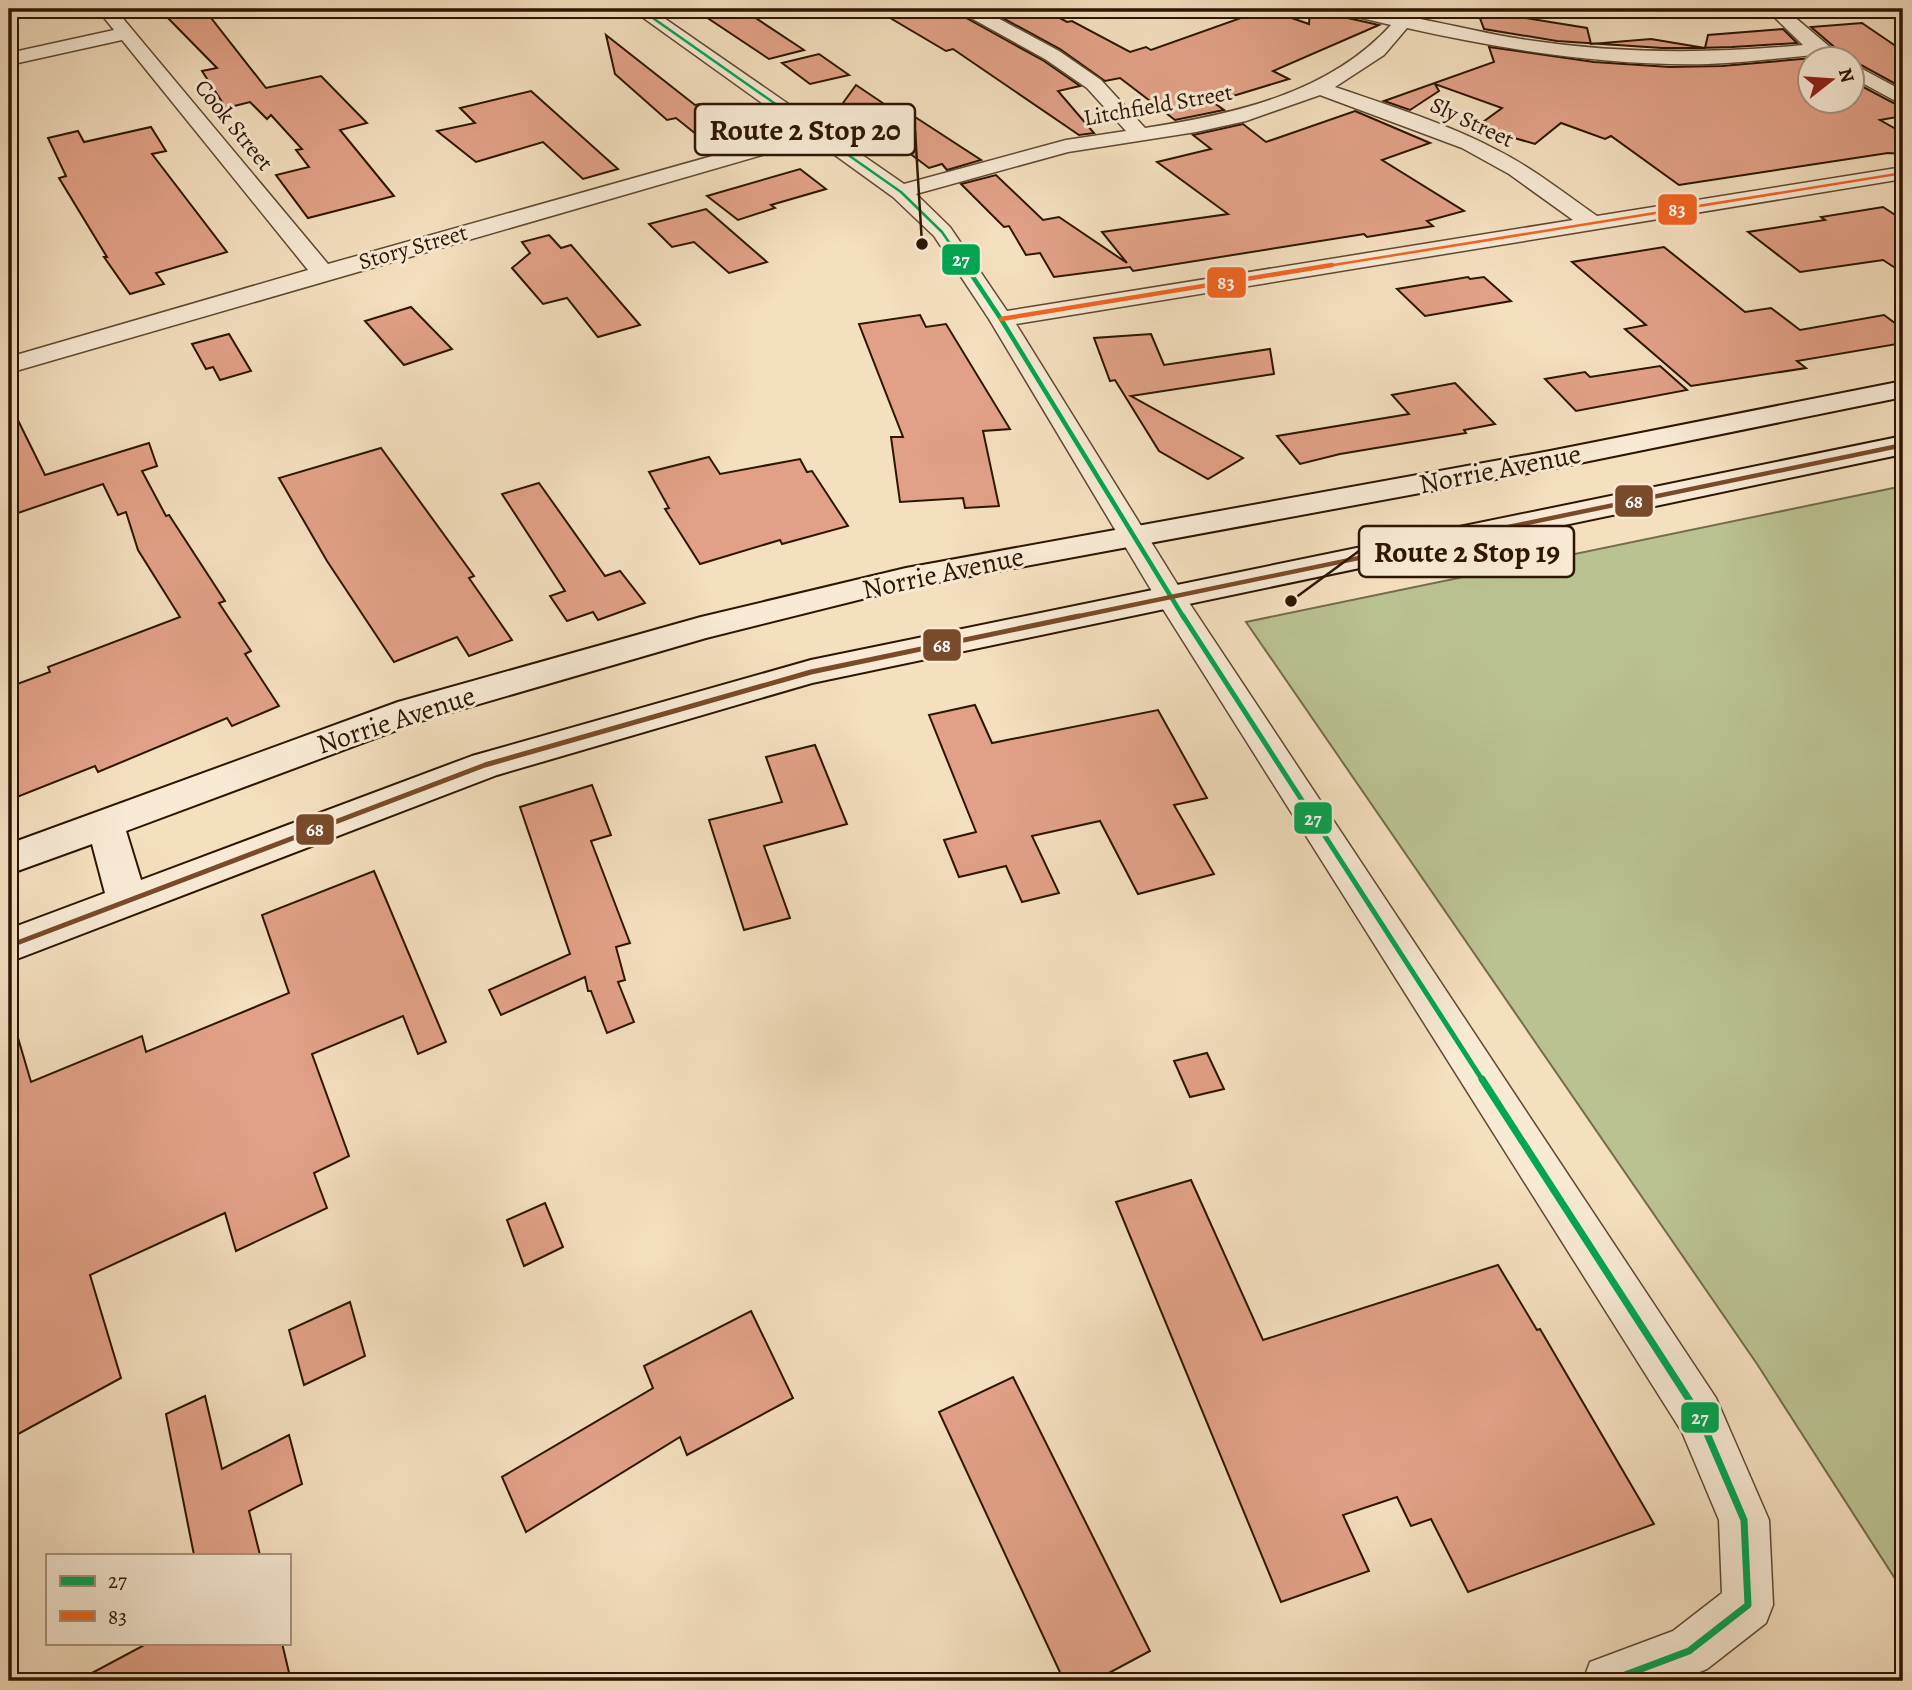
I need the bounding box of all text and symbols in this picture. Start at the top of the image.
north arrow [1797,46,1867,116]
text: N [1832,65,1861,86]
street label: Cook Street [188,73,281,178]
street label: Litchfield Street [1081,77,1235,133]
street label: Sly Street [1425,89,1519,155]
callout: Route 2 Stop 20 [695,104,915,155]
text: Route 2 Stop 20 [709,110,901,150]
line badge: 83 [1657,193,1698,226]
text: 83 [1668,197,1686,223]
street label: Story Street [355,217,471,277]
line badge: 27 [941,243,981,276]
text: 27 [952,247,971,273]
line badge: 83 [1206,266,1247,299]
text: 83 [1217,270,1235,296]
street label: Norrie Avenue [1416,435,1584,503]
line badge: 68 [1614,484,1654,518]
text: 68 [1625,489,1643,515]
callout: Route 2 Stop 19 [1359,526,1574,577]
text: Route 2 Stop 19 [1374,532,1560,572]
street label: Norrie Avenue [859,537,1027,609]
line badge: 68 [922,628,962,662]
text: 68 [933,633,951,659]
street label: Norrie Avenue [312,677,480,763]
line badge: 27 [1293,801,1333,835]
text: 27 [1304,806,1323,832]
line badge: 68 [295,813,335,846]
text: 68 [306,817,324,843]
line badge: 27 [1680,1401,1720,1434]
text: 27 [1691,1405,1710,1431]
legend [46,1554,290,1644]
text: 27 [108,1567,127,1595]
text: 83 [108,1603,127,1631]

